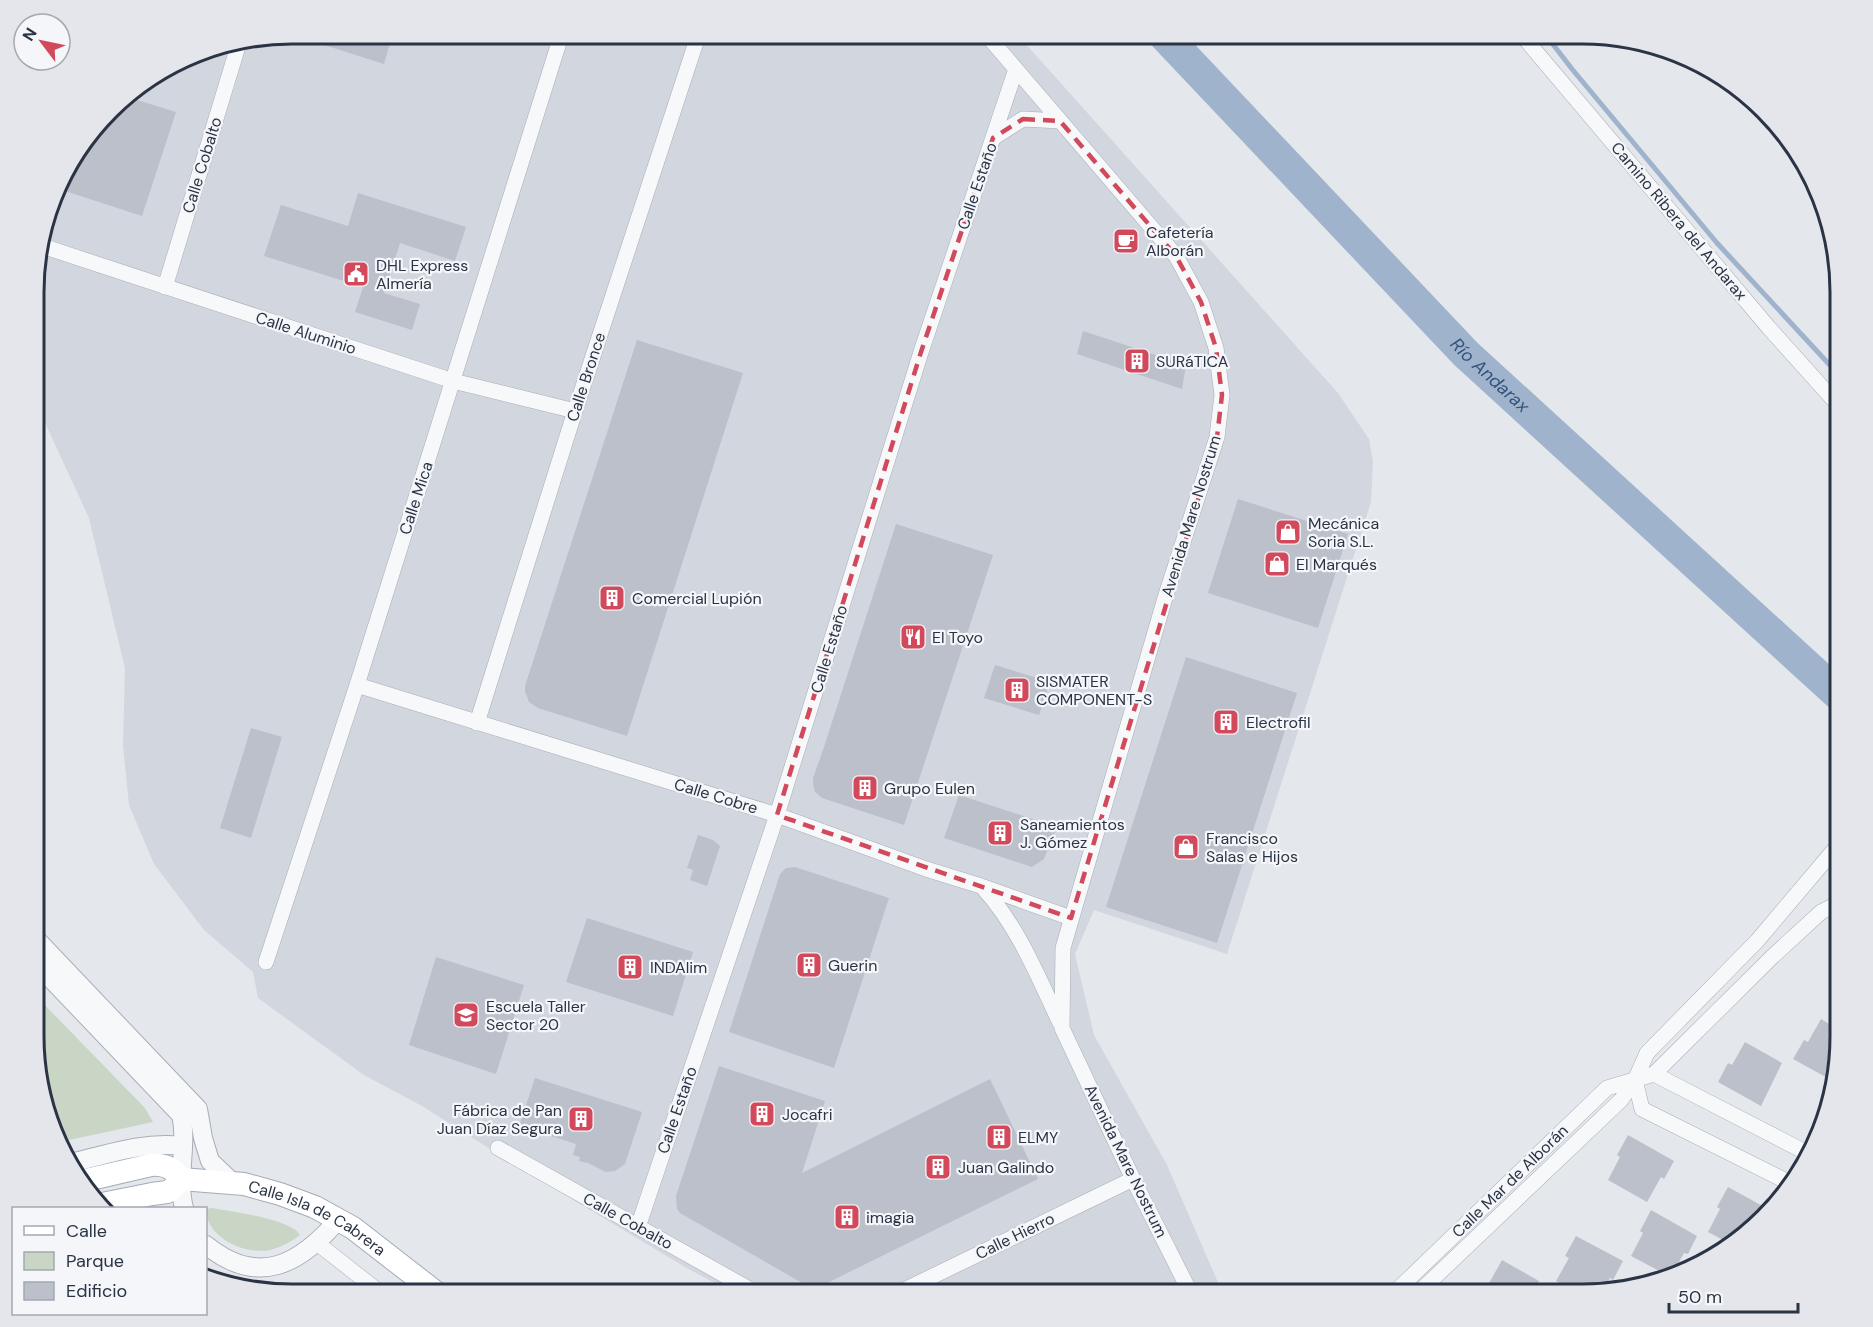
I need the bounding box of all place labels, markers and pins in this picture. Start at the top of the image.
place label: Cafetería Alborán [1146,222,1213,261]
cafe icon: Cafetería Alborán [1111,226,1141,256]
place label: DHL Express Almería [376,255,468,294]
public building icon: DHL Express Almería [341,259,371,289]
building icon: SURáTICA [1122,346,1152,376]
place label: SURáTICA [1156,351,1229,372]
place label: Mecánica Soria S.L. [1308,513,1379,552]
shop icon: Mecánica Soria S.L. [1273,517,1303,547]
shop icon: El Marqués [1262,549,1292,579]
place label: El Marqués [1296,554,1377,575]
building icon: Comercial Lupión [597,583,627,613]
place label: Comercial Lupión [632,588,762,609]
restaurant icon: El Toyo [898,622,928,652]
place label: El Toyo [932,627,983,648]
place label: SISMATER COMPONENT-S [1036,671,1152,710]
building icon: SISMATER COMPONENT-S [1002,675,1032,705]
building icon: Electrofil [1211,707,1241,737]
place label: Electrofil [1246,712,1311,733]
building icon: Grupo Eulen [850,773,880,803]
place label: Grupo Eulen [884,778,975,799]
place label: Saneamientos J. Gómez [1020,814,1125,853]
building icon: Saneamientos J. Gómez [985,818,1015,848]
place label: Francisco Salas e Hijos [1206,828,1298,867]
shop icon: Francisco Salas e Hijos [1171,832,1201,862]
building icon: Guerin [794,950,824,980]
building icon: INDAlim [615,952,645,982]
place label: Guerin [828,955,877,976]
place label: INDAlim [650,957,707,978]
place label: Escuela Taller Sector 20 [486,996,586,1035]
school or university icon: Escuela Taller Sector 20 [451,1000,481,1030]
building icon: Jocafri [747,1099,777,1129]
place label: Fábrica de Pan Juan Díaz Segura [437,1100,562,1139]
building icon: Fábrica de Pan Juan Díaz Segura [566,1104,596,1134]
place label: Jocafri [782,1104,833,1125]
building icon: ELMY [984,1122,1014,1152]
place label: ELMY [1018,1127,1058,1148]
building icon: Juan Galindo [923,1152,953,1182]
place label: Juan Galindo [958,1157,1054,1178]
building icon: imagia [832,1202,862,1232]
place label: imagia [866,1207,914,1228]

